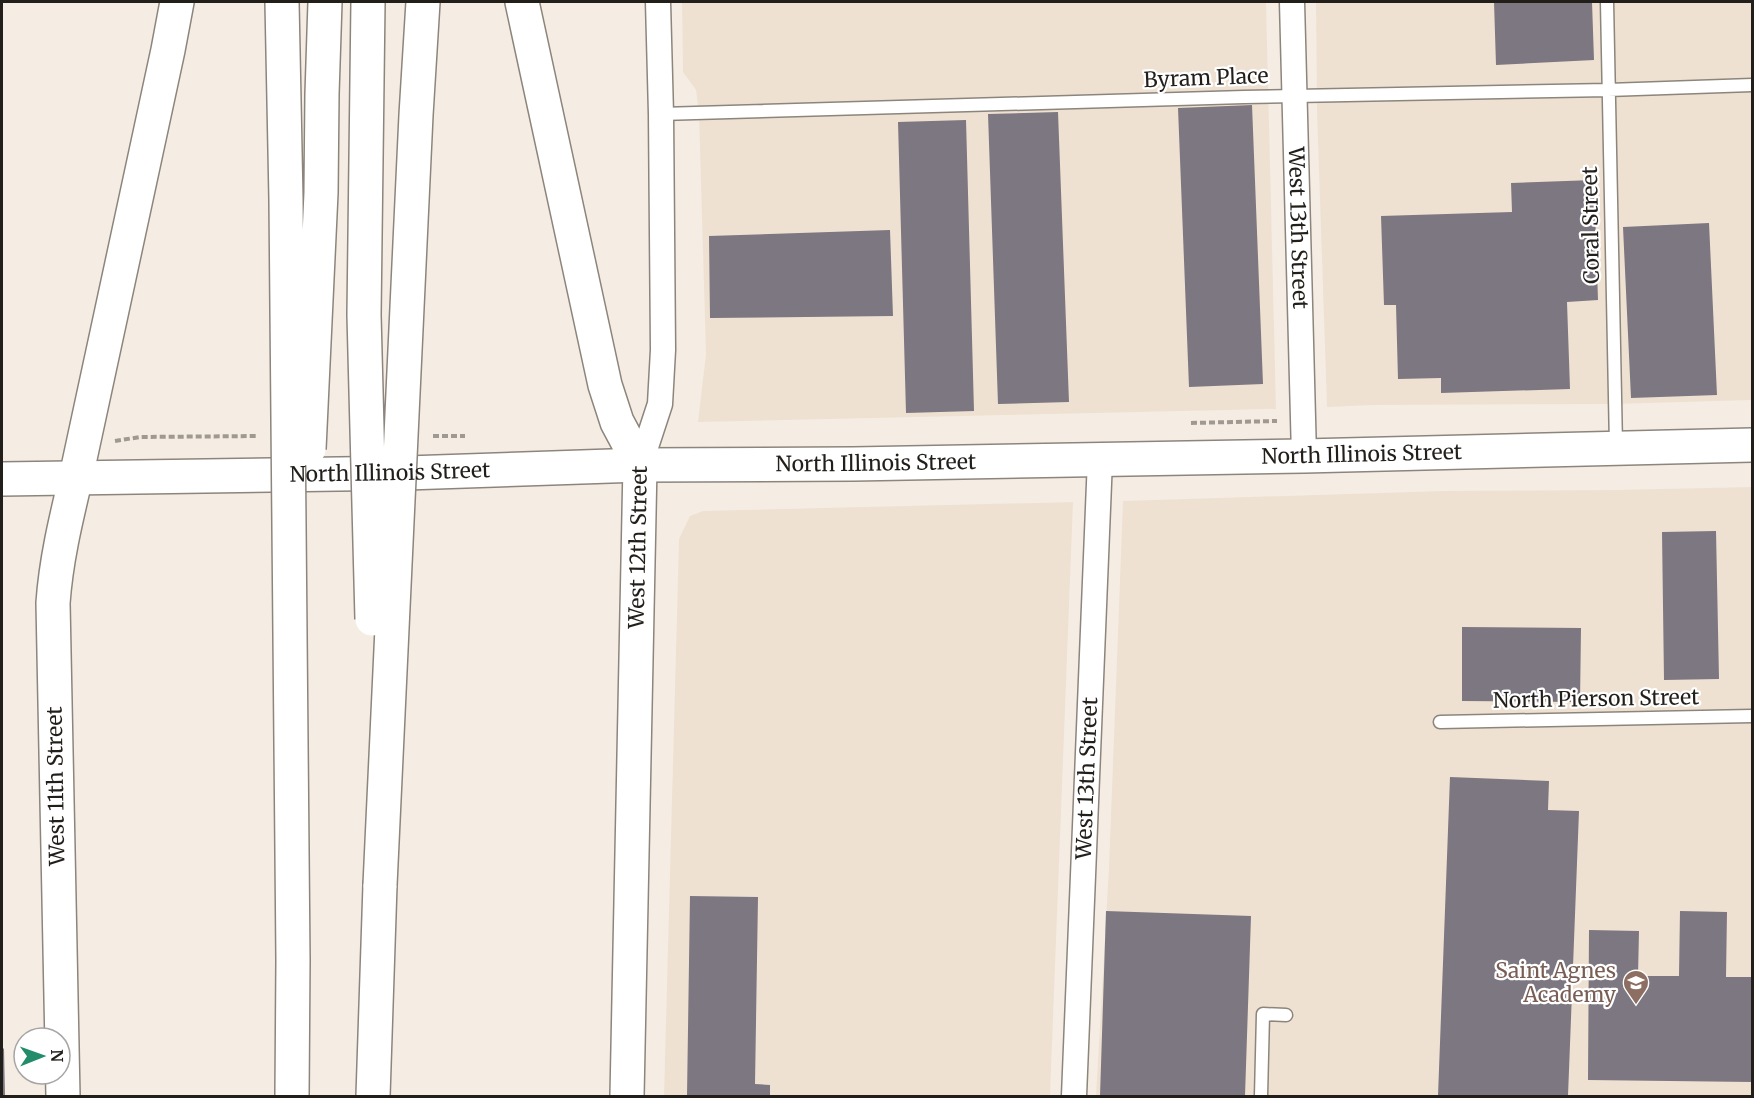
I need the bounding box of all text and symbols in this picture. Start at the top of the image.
street label: Byram Place [1143,62,1269,93]
street label: West 13th Street [1283,145,1314,309]
street label: Coral Street [1576,166,1605,284]
street label: North Illinois Street [1261,438,1462,470]
street label: North Illinois Street [775,448,976,477]
street label: North Illinois Street [289,456,491,488]
street label: West 12th Street [623,465,653,630]
street label: North Pierson Street [1493,683,1699,714]
street label: West 13th Street [1070,697,1103,861]
street label: West 11th Street [41,706,70,867]
place label: Saint Agnes Academy [1495,957,1617,1008]
school or university icon: Saint Agnes Academy [1621,968,1651,1006]
north arrow [12,1026,72,1086]
text: N [47,1049,67,1063]

